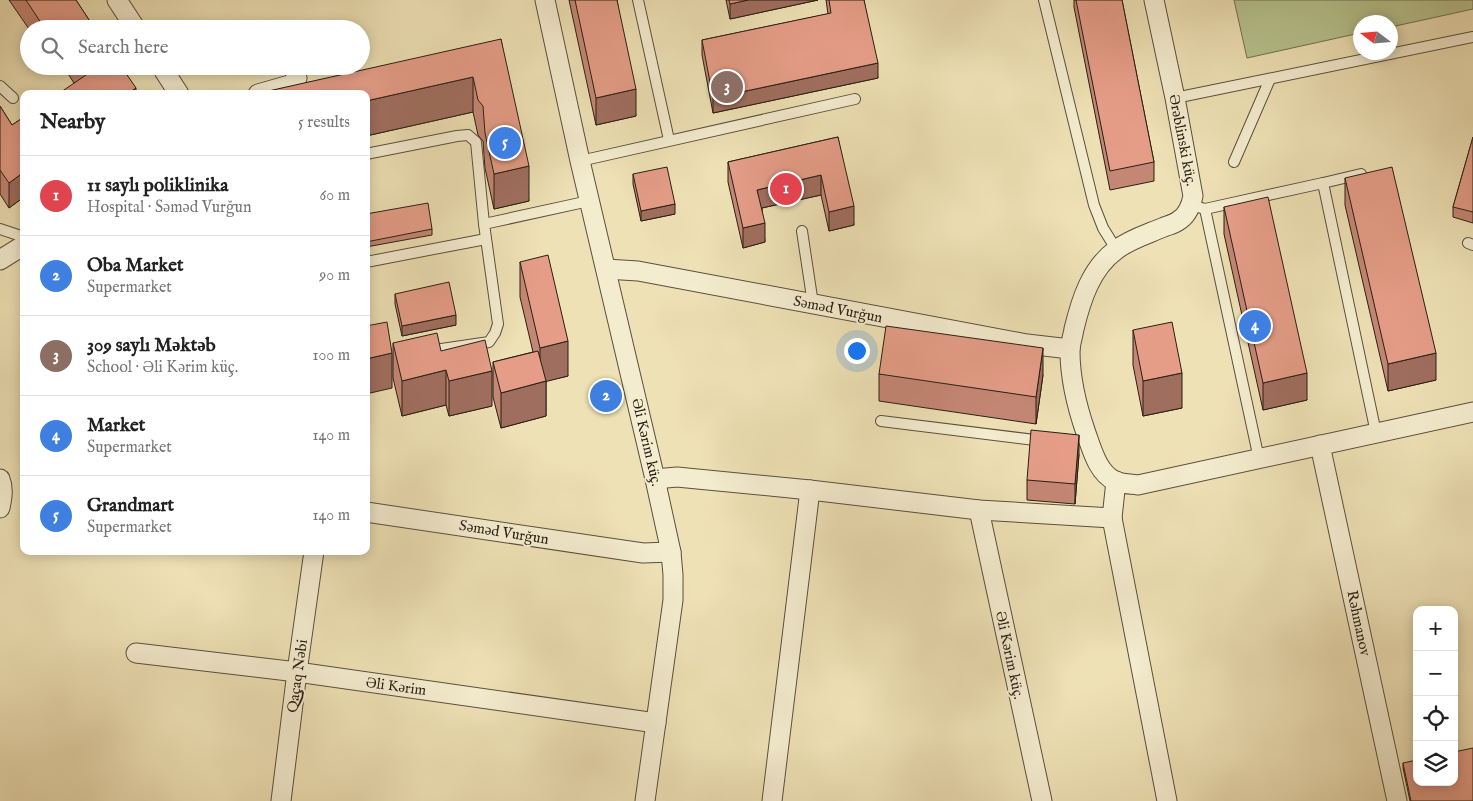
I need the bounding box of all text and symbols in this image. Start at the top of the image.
north arrow [1353,15,1398,60]
search box [20,20,370,75]
icon: search [38,34,66,62]
text: Search here [78,36,169,60]
pin: 3 [711,68,743,106]
street label: Ərəblinski küç. [1164,93,1201,188]
text: Nearby [40,109,105,136]
text: 5 results [298,113,350,133]
pin: 5 [489,124,521,162]
pin: 1 [770,170,802,208]
text: 11 saylı poliklinika [87,174,228,198]
text: 1 [53,186,59,206]
text: 60 m [320,186,350,206]
text: Hospital · Səməd Vurğun [87,198,251,218]
text: Oba Market [87,254,184,278]
text: 2 [52,266,60,286]
text: 90 m [319,266,350,286]
text: Supermarket [87,278,172,298]
street label: Səməd Vurğun [792,292,884,327]
pin: 4 [1239,307,1271,345]
text: 309 saylı Məktəb [87,334,216,358]
your location [844,338,870,364]
text: 3 [53,346,59,366]
text: 100 m [313,346,350,366]
text: School · Əli Kərim küç. [87,358,238,378]
pin: 2 [590,377,622,415]
street label: Əli Kərim küç. [627,396,666,488]
text: Market [87,414,145,438]
text: 4 [52,426,60,446]
text: 140 m [312,426,350,446]
text: Supermarket [87,438,172,458]
text: Grandmart [87,494,174,518]
text: 5 [53,506,59,526]
text: 140 m [312,506,350,526]
street label: Səməd Vurğun [458,516,550,549]
text: Supermarket [87,518,172,538]
street label: Rəhmanov [1342,589,1375,658]
map controls [1413,606,1458,786]
button: + [1413,606,1458,651]
street label: Əli Kərim küç. [991,609,1028,701]
street label: Qaçaq Nəbi [283,638,312,714]
button: − [1413,651,1458,696]
street label: Əli Kərim [364,673,428,700]
button: locate [1413,696,1458,741]
button: layers [1413,741,1458,786]

